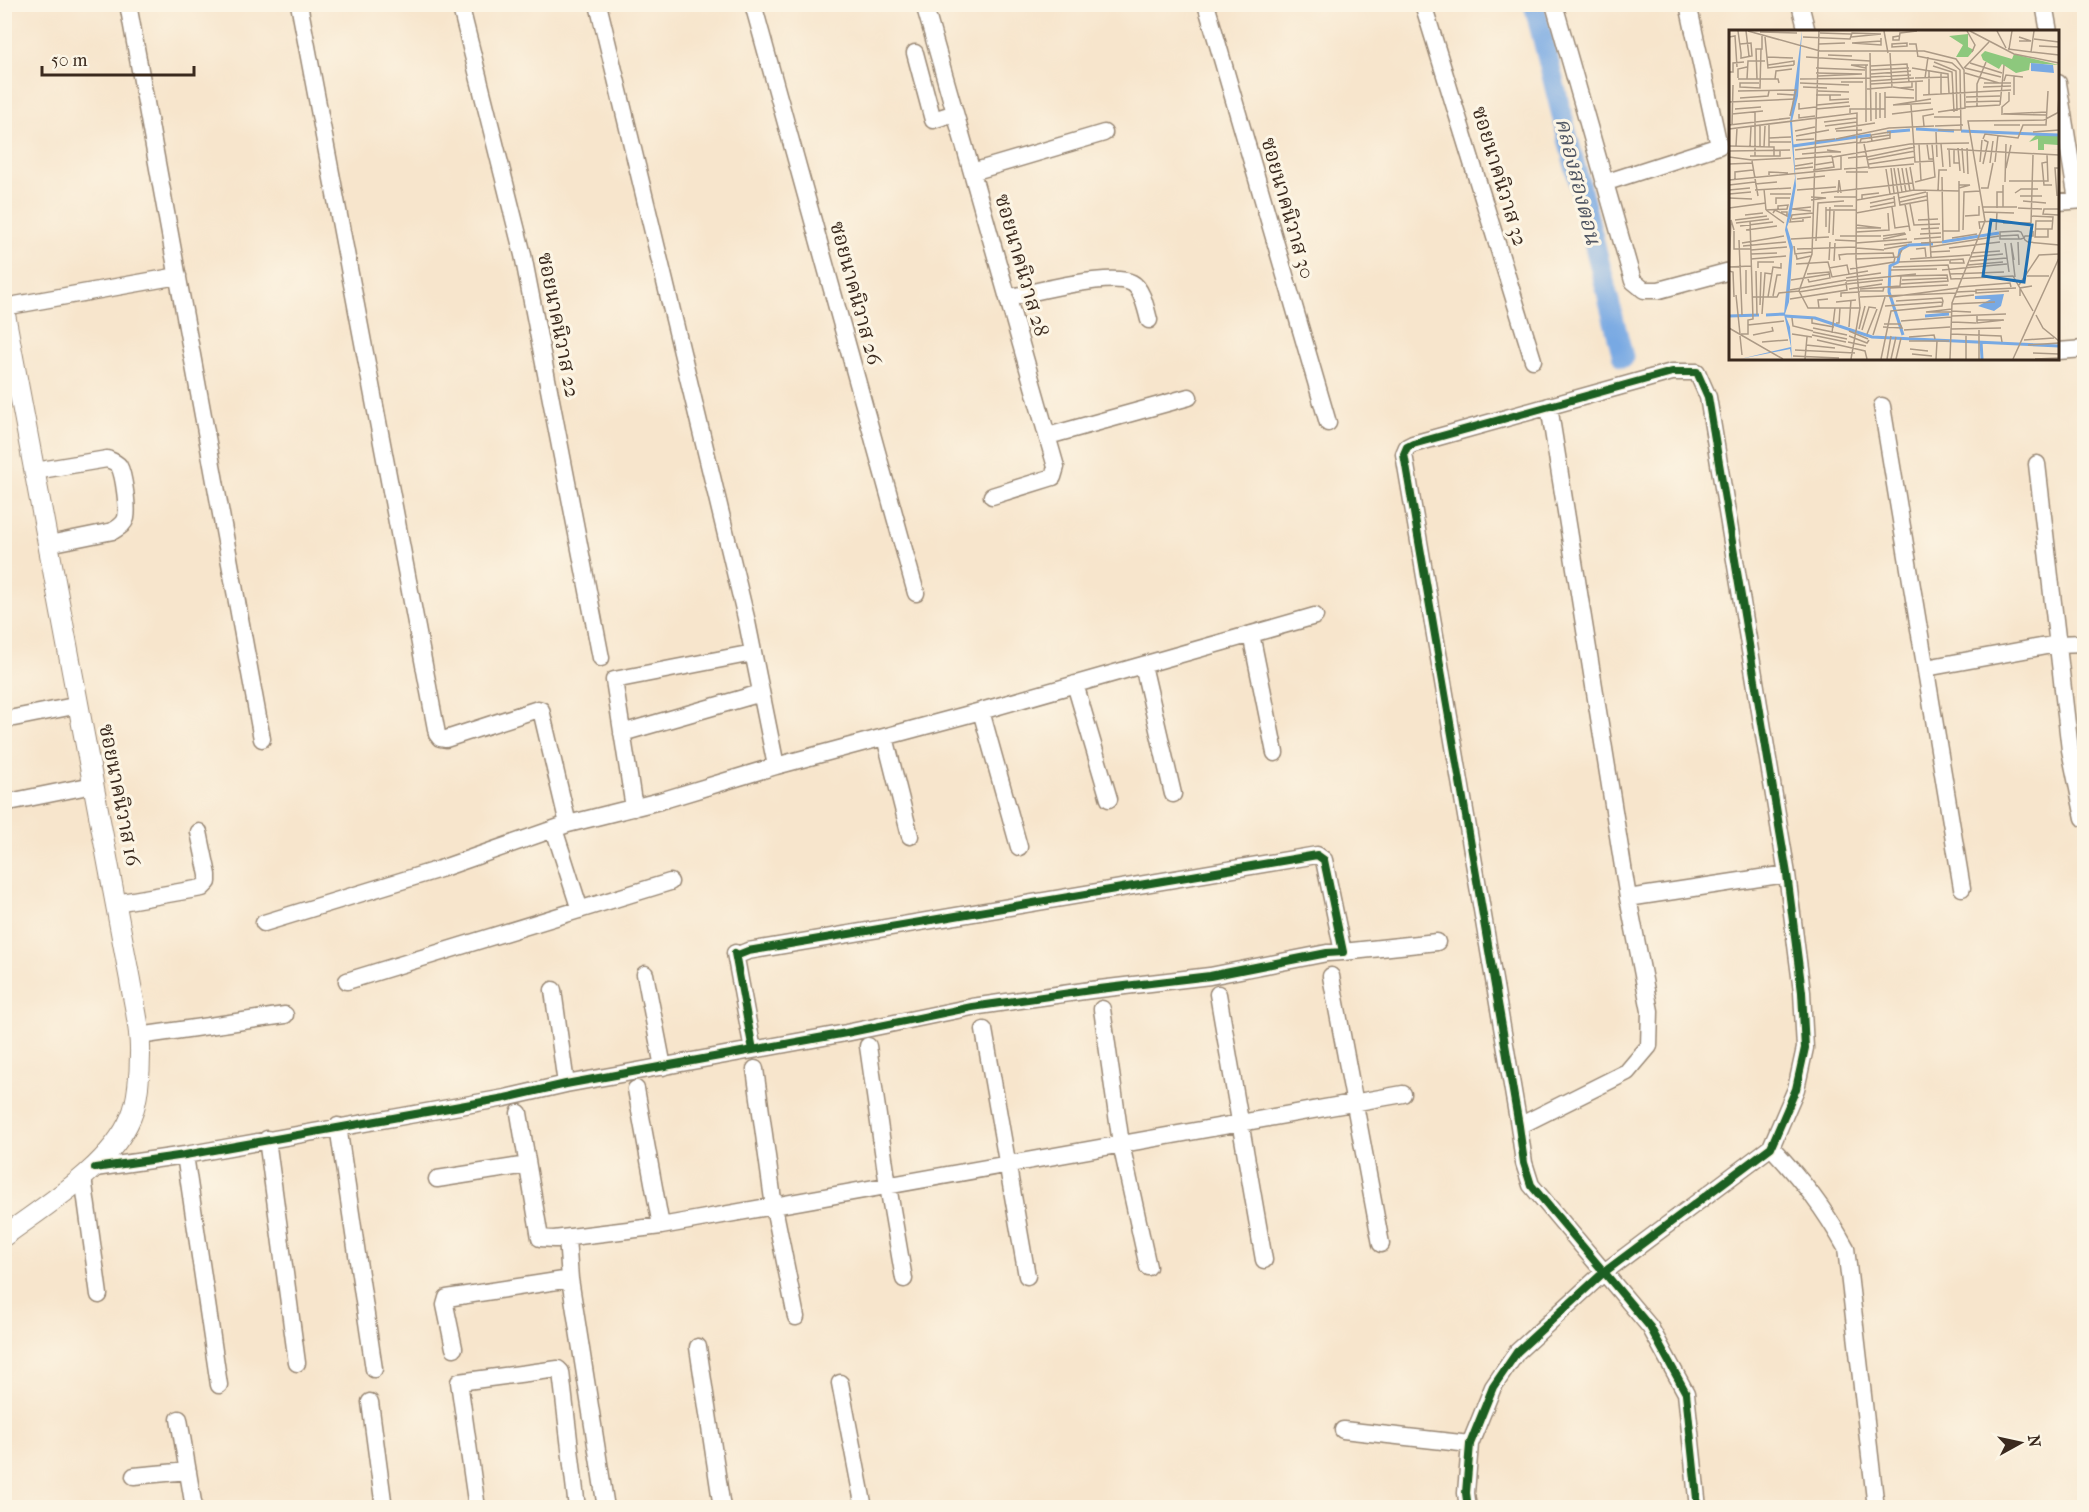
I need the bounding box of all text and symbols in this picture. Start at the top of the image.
inset map [1729,30,2059,360]
scale bar [42,39,194,77]
text: 50 m [51,50,88,71]
street label: ซอยนาคนิวาส 32 [1467,103,1533,249]
water label: คลองสองตอน [1550,115,1606,248]
street label: ซอยนาคนิวาส 30 [1256,135,1320,281]
street label: ซอยนาคนิวาส 28 [990,191,1054,339]
street label: ซอยนาคนิวาส 26 [825,218,887,368]
street label: ซอยนาคนิวาส 22 [533,250,585,400]
street label: ซอยนาคนิวาส 16 [94,722,146,869]
north arrow [1990,1413,2050,1473]
text: N [2024,1434,2045,1449]

